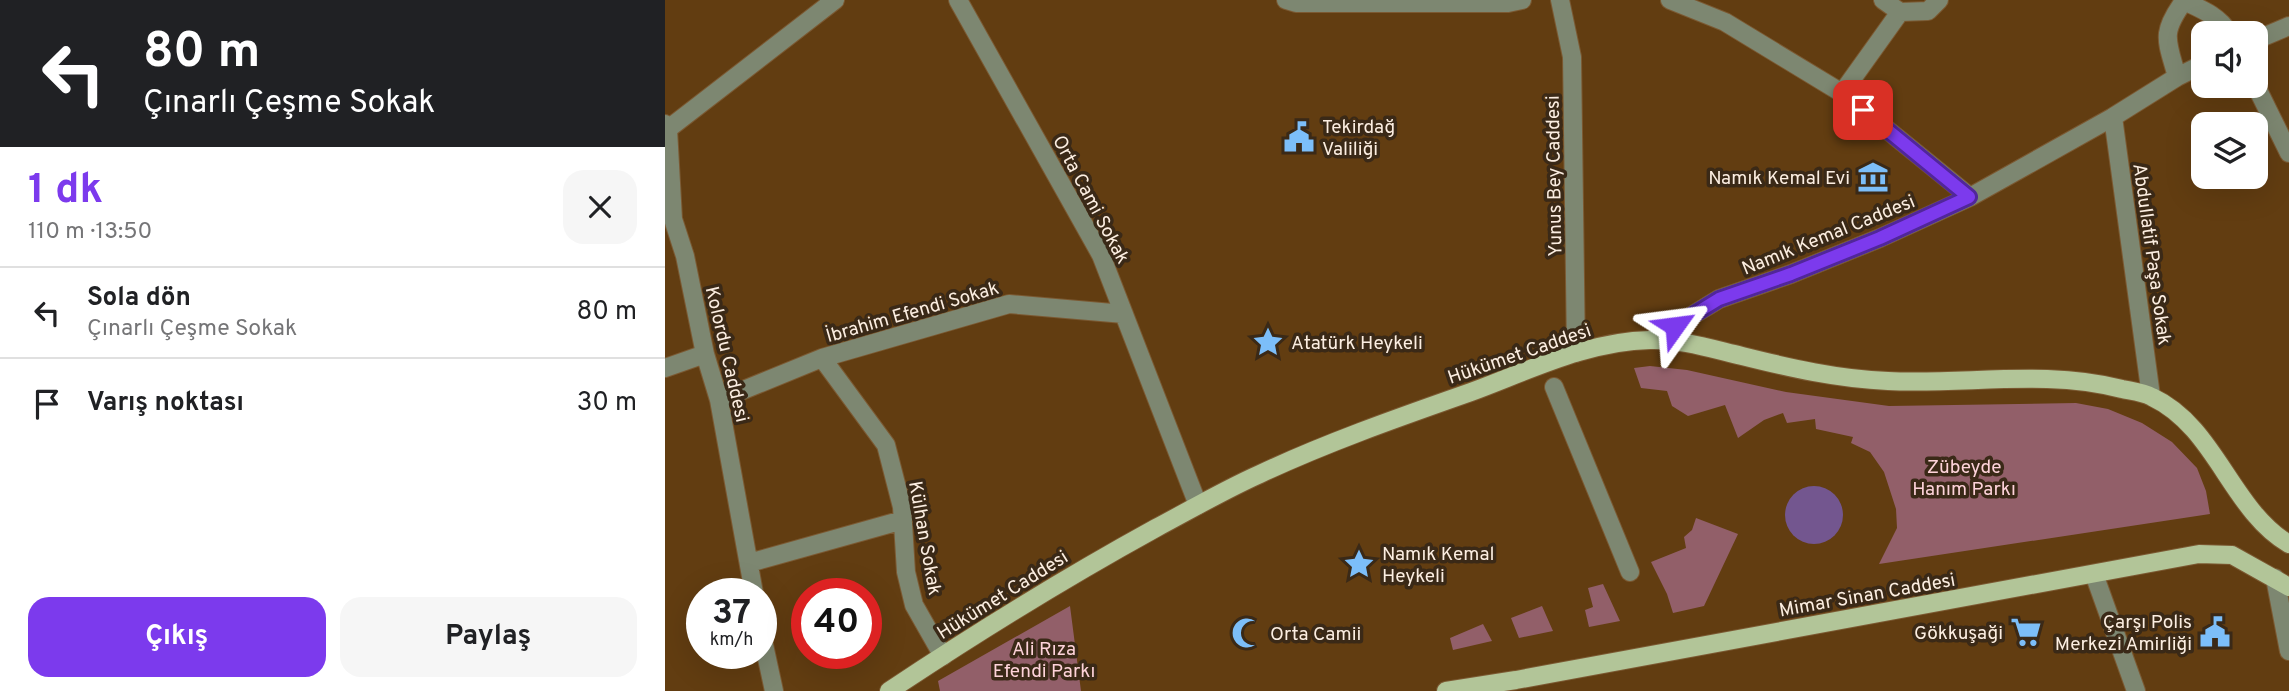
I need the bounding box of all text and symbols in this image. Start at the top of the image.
map controls [2191,21,2268,189]
button: sound [2191,21,2268,98]
text: 80 m [143,23,260,85]
icon: left [28,28,119,119]
pin [1833,80,1893,140]
text: Çınarlı Çeşme Sokak [143,84,435,124]
icon: arrive [1844,91,1882,129]
street label: Yunus Bey Caddesi [1542,95,1568,257]
button: layers [2191,112,2268,189]
place label: Tekirdağ Valiliği [1322,116,1395,162]
public building icon: Tekirdağ Valiliği [1282,120,1316,154]
street label: Orta Cami Sokak [1046,131,1134,268]
museum icon: Namık Kemal Evi [1856,160,1890,194]
street label: Abdullatif Paşa Sokak [2126,162,2176,347]
text: 1 dk [28,165,103,218]
place label: Namık Kemal Evi [1708,167,1850,191]
button: close [563,170,637,244]
street label: Namık Kemal Caddesi [1739,190,1919,282]
text: 110 m · 13:50 [28,218,152,247]
street label: İbrahim Efendi Sokak [823,276,1002,349]
text: Sola dön [87,282,191,315]
street label: Kolordu Caddesi [699,284,753,425]
position arrow [1638,289,1712,363]
icon: left [28,294,66,332]
text: 80 m [577,296,637,329]
text: Çınarlı Çeşme Sokak [87,315,297,344]
street label: Hükümet Caddesi [1445,319,1595,391]
place icon: Atatürk Heykeli [1251,325,1285,359]
place label: Atatürk Heykeli [1291,332,1423,356]
icon: arrive [28,385,66,423]
text: Varış noktası [87,387,244,420]
text: 30 m [577,387,637,420]
park label: Zübeyde Hanım Parkı [1912,456,2016,502]
street label: Külhan Sokak [902,479,946,597]
place label: Namık Kemal Heykeli [1382,543,1494,589]
street label: Hükümet Caddesi [933,546,1073,646]
place icon: Namık Kemal Heykeli [1342,547,1376,581]
street label: Mimar Sinan Caddesi [1777,569,1957,623]
speed limit sign: 40 [791,578,882,669]
text: 37 [712,592,751,636]
button: Çıkış [28,597,326,677]
button: Paylaş [340,597,637,677]
place label: Çarşı Polis Merkezi Amirliği [2055,611,2192,657]
supermarket icon: Gökkuşaği [2009,615,2043,649]
public building icon: Çarşı Polis Merkezi Amirliği [2198,615,2232,649]
mosque icon: Orta Camii [1230,616,1264,650]
place label: Gökkuşaği [1914,622,2003,646]
place label: Orta Camii [1270,623,1361,647]
text: km/h [710,629,753,652]
park label: Ali Rıza Efendi Parkı [993,638,1095,684]

